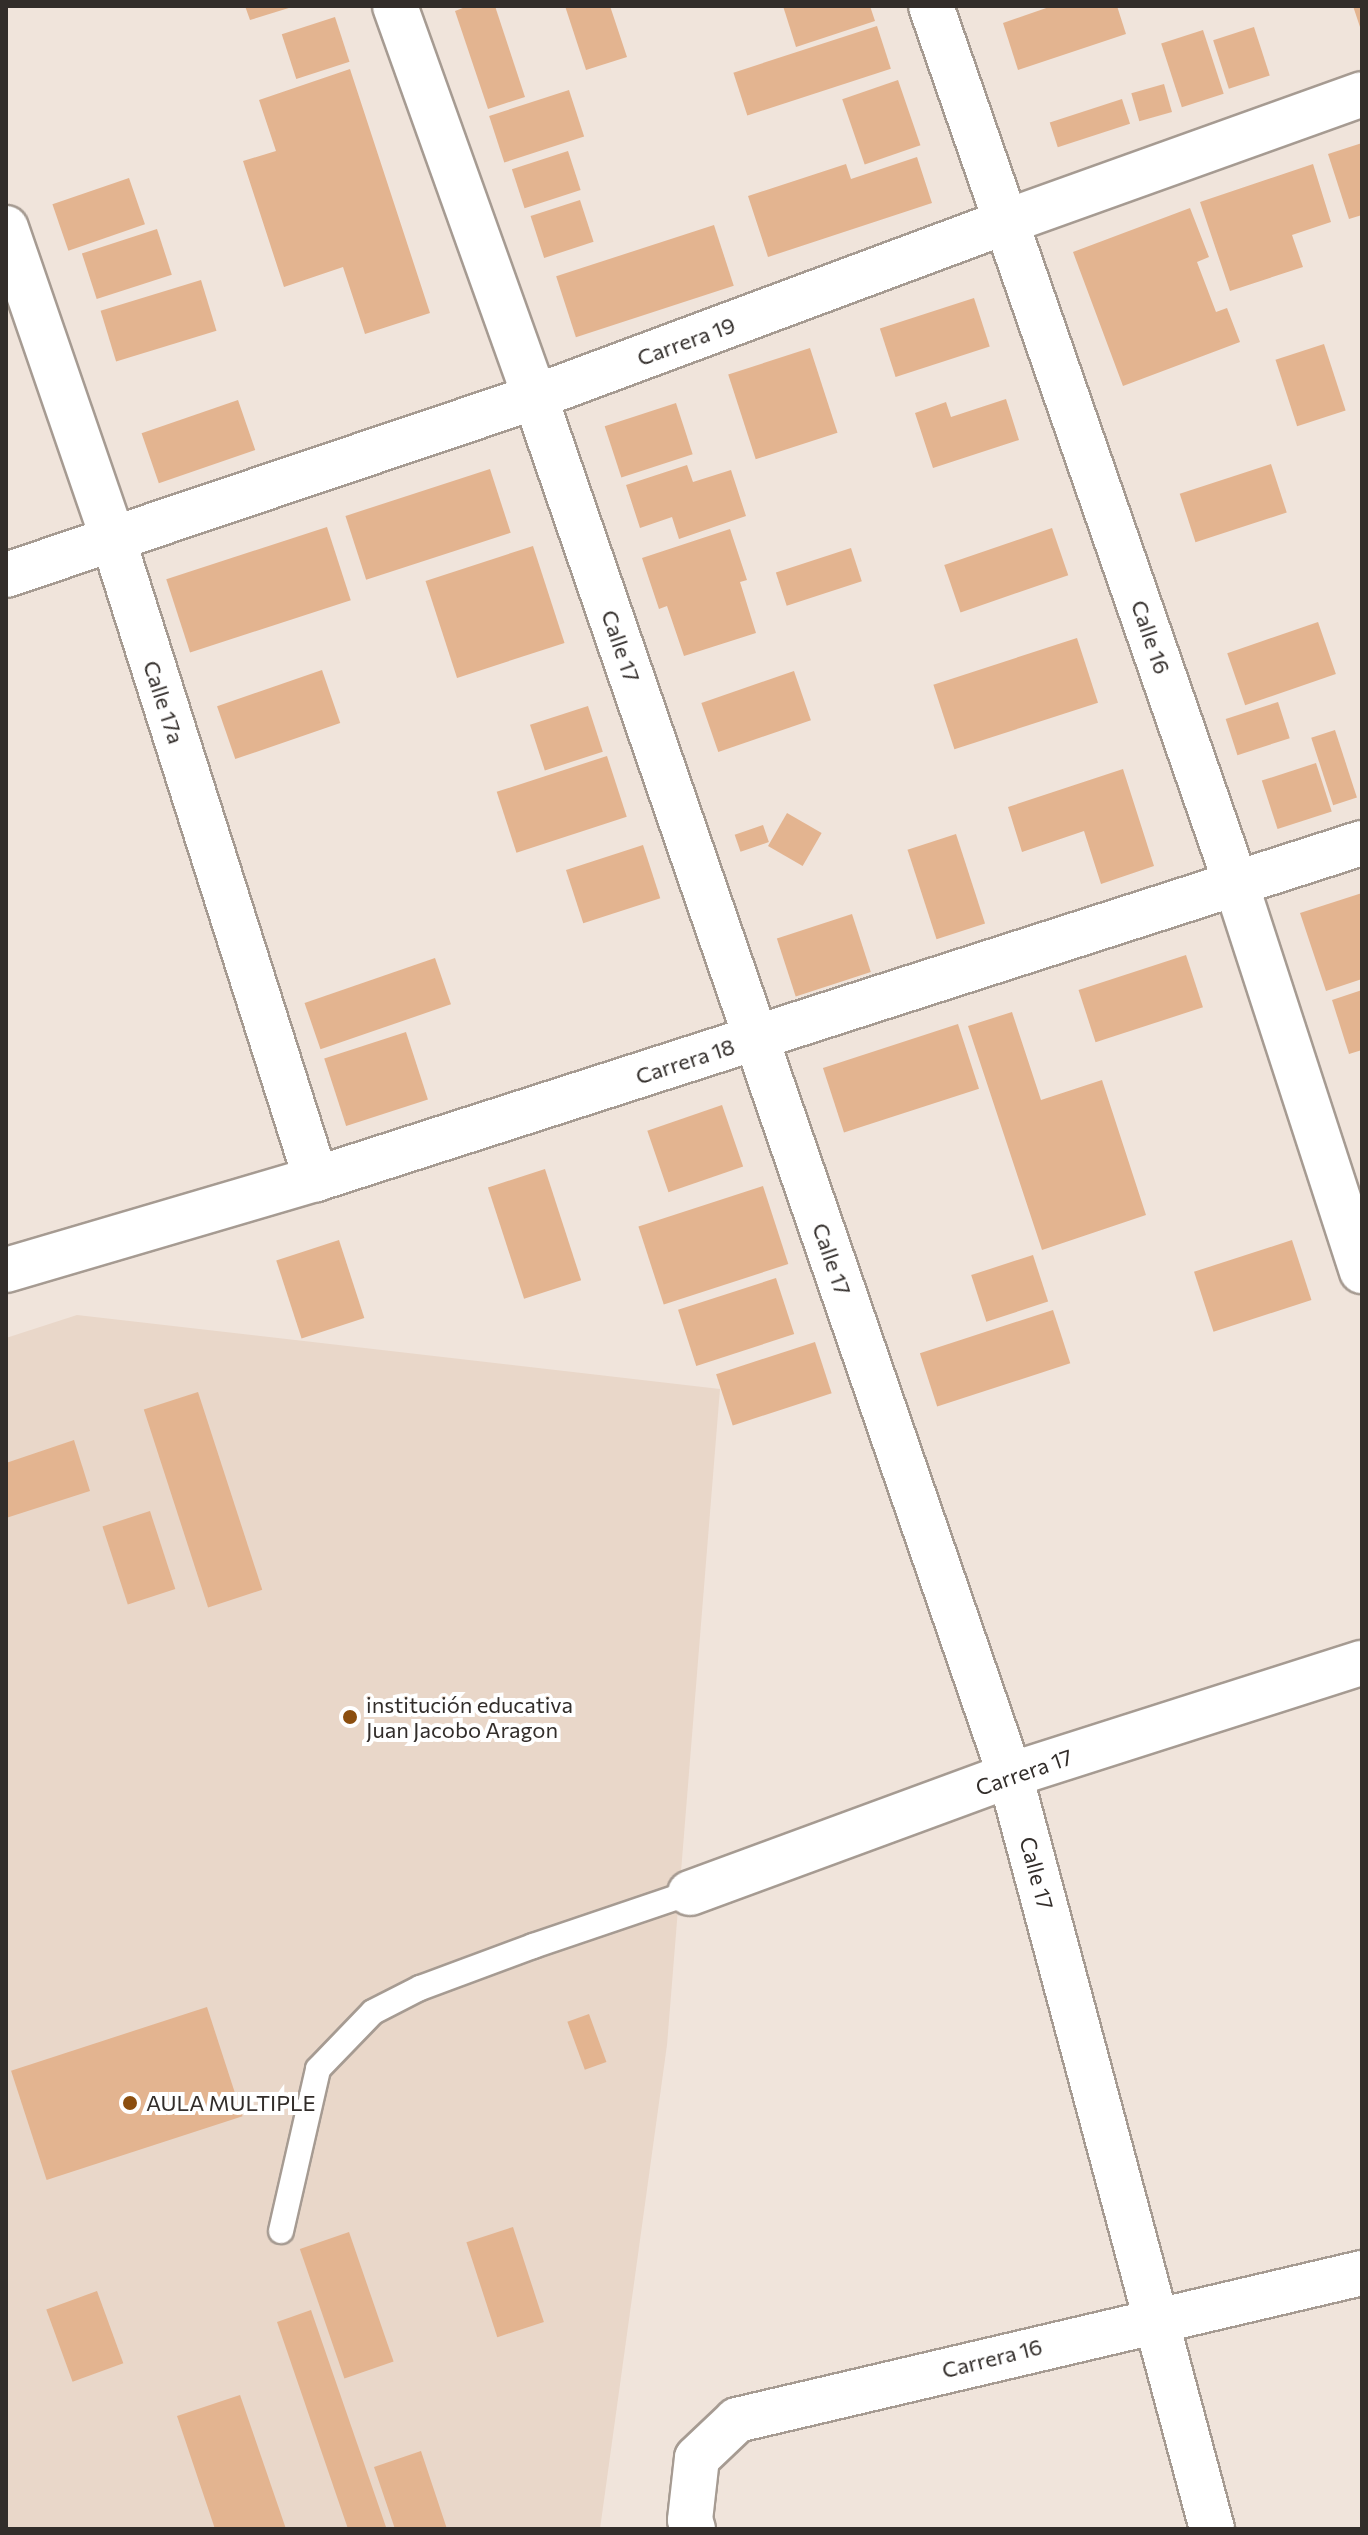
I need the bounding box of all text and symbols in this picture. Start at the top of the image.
street label: Carrera 19 [633,311,739,371]
street label: Calle 16 [1126,597,1176,677]
street label: Calle 17 [596,606,646,686]
street label: Calle 17a [138,657,190,747]
street label: Carrera 18 [632,1033,738,1089]
street label: Calle 17 [807,1219,857,1299]
place label: institución educativa Juan Jacobo Aragon [366,1691,573,1742]
marker: institución educativa Juan Jacobo Aragon [341,1708,359,1726]
street label: Carrera 17 [972,1743,1076,1801]
street label: Calle 17 [1015,1834,1059,1912]
place label: AULA MULTIPLE [146,2090,316,2116]
marker: AULA MULTIPLE [121,2094,139,2112]
street label: Carrera 16 [939,2333,1045,2383]

